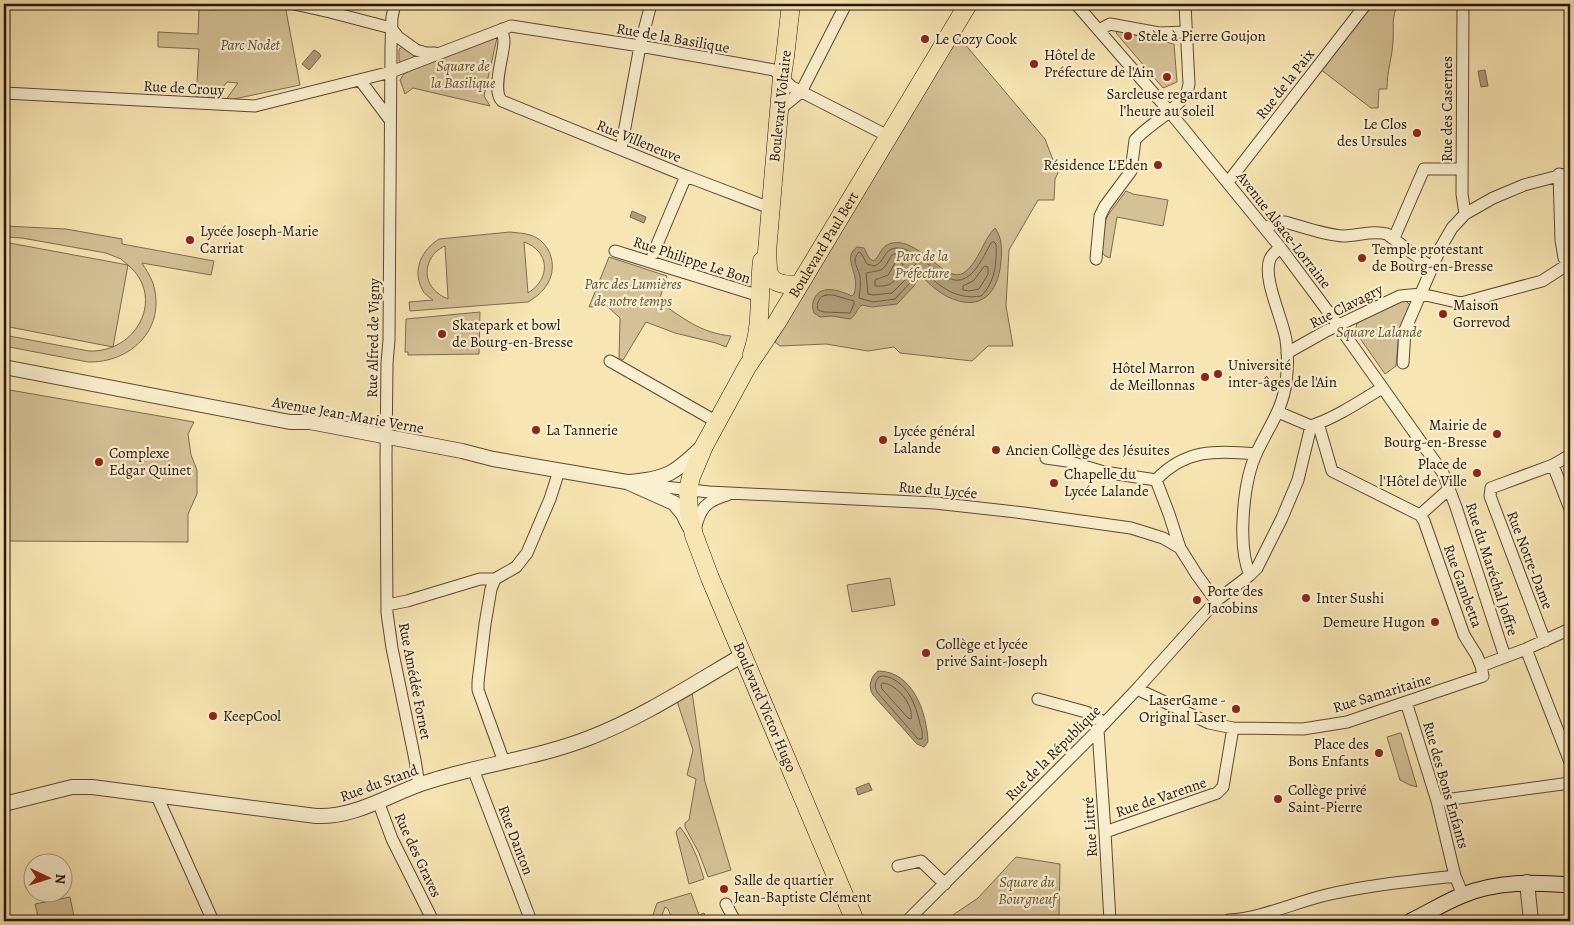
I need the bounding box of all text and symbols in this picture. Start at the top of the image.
street label: Rue de la Basilique [615,18,731,58]
place label: Stèle à Pierre Goujon [1138,26,1266,46]
place label: Le Cozy Cook [935,29,1017,49]
marker: Stèle à Pierre Goujon [1122,30,1134,42]
marker: Le Cozy Cook [919,33,931,45]
park label: Parc Nodet [220,35,281,55]
place label: Hôtel de Préfecture de l'Ain [1044,45,1154,82]
street label: Rue de la Paix [1251,45,1319,123]
street label: Boulevard Voltaire [764,49,796,163]
park label: Square de la Basilique [431,56,496,93]
street label: Rue des Casernes [1437,56,1457,162]
marker: Hôtel de Préfecture de l'Ain [1028,58,1040,70]
marker: Sarcleuse regardant l’heure au soleil [1161,71,1173,83]
street label: Rue de Crouy [143,76,225,100]
place label: Sarcleuse regardant l’heure au soleil [1106,84,1228,121]
place label: Le Clos des Ursules [1337,114,1407,151]
street label: Rue Villeneuve [594,115,685,167]
marker: Le Clos des Ursules [1411,127,1423,139]
place label: Résidence L'Eden [1043,155,1148,175]
marker: Résidence L'Eden [1152,159,1164,171]
street label: Avenue Alsace-Lorraine [1231,167,1336,293]
street label: Boulevard Paul Bert [784,188,863,302]
place label: Lycée Joseph-Marie Carriat [200,221,319,258]
street label: Rue Philippe Le Bon [631,232,753,288]
marker: Lycée Joseph-Marie Carriat [184,234,196,246]
place label: Temple protestant de Bourg-en-Bresse [1372,239,1493,276]
park label: Parc de la Préfecture [895,246,950,283]
marker: Temple protestant de Bourg-en-Bresse [1356,252,1368,264]
park label: Parc des Lumières de notre temps [584,274,682,311]
street label: Rue Alfred de Vigny [362,278,384,398]
street label: Rue Clavagry [1306,279,1386,333]
place label: Maison Gorrevod [1453,295,1511,332]
marker: Maison Gorrevod [1437,308,1449,320]
place label: Skatepark et bowl de Bourg-en-Bresse [452,315,573,352]
park label: Square Lalande [1336,322,1422,342]
marker: Skatepark et bowl de Bourg-en-Bresse [436,328,448,340]
place label: Université inter-âges de l'Ain [1228,355,1337,392]
place label: Hôtel Marron de Meillonnas [1110,358,1195,395]
marker: Université inter-âges de l'Ain [1212,368,1224,380]
marker: Hôtel Marron de Meillonnas [1199,371,1211,383]
street label: Avenue Jean-Marie Verne [270,392,426,438]
place label: Mairie de Bourg-en-Bresse [1384,415,1487,452]
place label: La Tannerie [546,420,618,440]
place label: Lycée général Lalande [893,421,975,458]
marker: La Tannerie [530,424,542,436]
marker: Mairie de Bourg-en-Bresse [1491,428,1503,440]
marker: Lycée général Lalande [877,434,889,446]
place label: Ancien Collège des Jésuites [1005,440,1170,460]
place label: Complexe Edgar Quinet [109,443,191,480]
marker: Ancien Collège des Jésuites [990,444,1002,456]
place label: Place de l'Hôtel de Ville [1379,454,1467,491]
marker: Complexe Edgar Quinet [93,456,105,468]
place label: Chapelle du Lycée Lalande [1064,464,1149,501]
marker: Place de l'Hôtel de Ville [1471,467,1483,479]
street label: Rue du Lycée [898,477,979,503]
marker: Chapelle du Lycée Lalande [1048,477,1060,489]
street label: Rue du Maréchal Joffre [1461,500,1523,638]
street label: Rue Notre-Dame [1502,508,1558,612]
street label: Rue Gambetta [1439,542,1487,630]
place label: Porte des Jacobins [1207,581,1263,618]
place label: Inter Sushi [1316,588,1384,608]
marker: Inter Sushi [1300,592,1312,604]
marker: Porte des Jacobins [1191,594,1203,606]
place label: Demeure Hugon [1323,612,1425,632]
marker: Demeure Hugon [1429,616,1441,628]
street label: Rue Amédée Fornet [394,621,436,741]
place label: Collège et lycée privé Saint-Joseph [936,634,1048,671]
street label: Boulevard Victor Hugo [729,639,801,775]
marker: Collège et lycée privé Saint-Joseph [920,647,932,659]
street label: Rue Samaritaine [1330,668,1434,717]
place label: LaserGame - Original Laser [1139,690,1226,727]
street label: Rue de la République [1001,701,1105,805]
marker: LaserGame - Original Laser [1230,703,1242,715]
place label: KeepCool [223,706,281,726]
marker: KeepCool [207,710,219,722]
street label: Rue des Bons Enfants [1418,719,1474,851]
place label: Place des Bons Enfants [1288,734,1369,771]
marker: Place des Bons Enfants [1373,747,1385,759]
street label: Rue du Stand [337,759,422,806]
street label: Rue de Varenne [1113,772,1209,822]
place label: Collège privé Saint-Pierre [1288,780,1367,817]
marker: Collège privé Saint-Pierre [1272,793,1284,805]
street label: Rue Littré [1078,796,1102,858]
street label: Rue Danton [494,802,538,878]
street label: Rue des Graves [390,809,446,901]
north arrow [22,852,72,902]
place label: Salle de quartier Jean-Baptiste Clément [734,870,871,907]
park label: Square du Bourgneuf [998,872,1059,909]
text: N [51,873,70,885]
marker: Salle de quartier Jean-Baptiste Clément [718,883,730,895]

